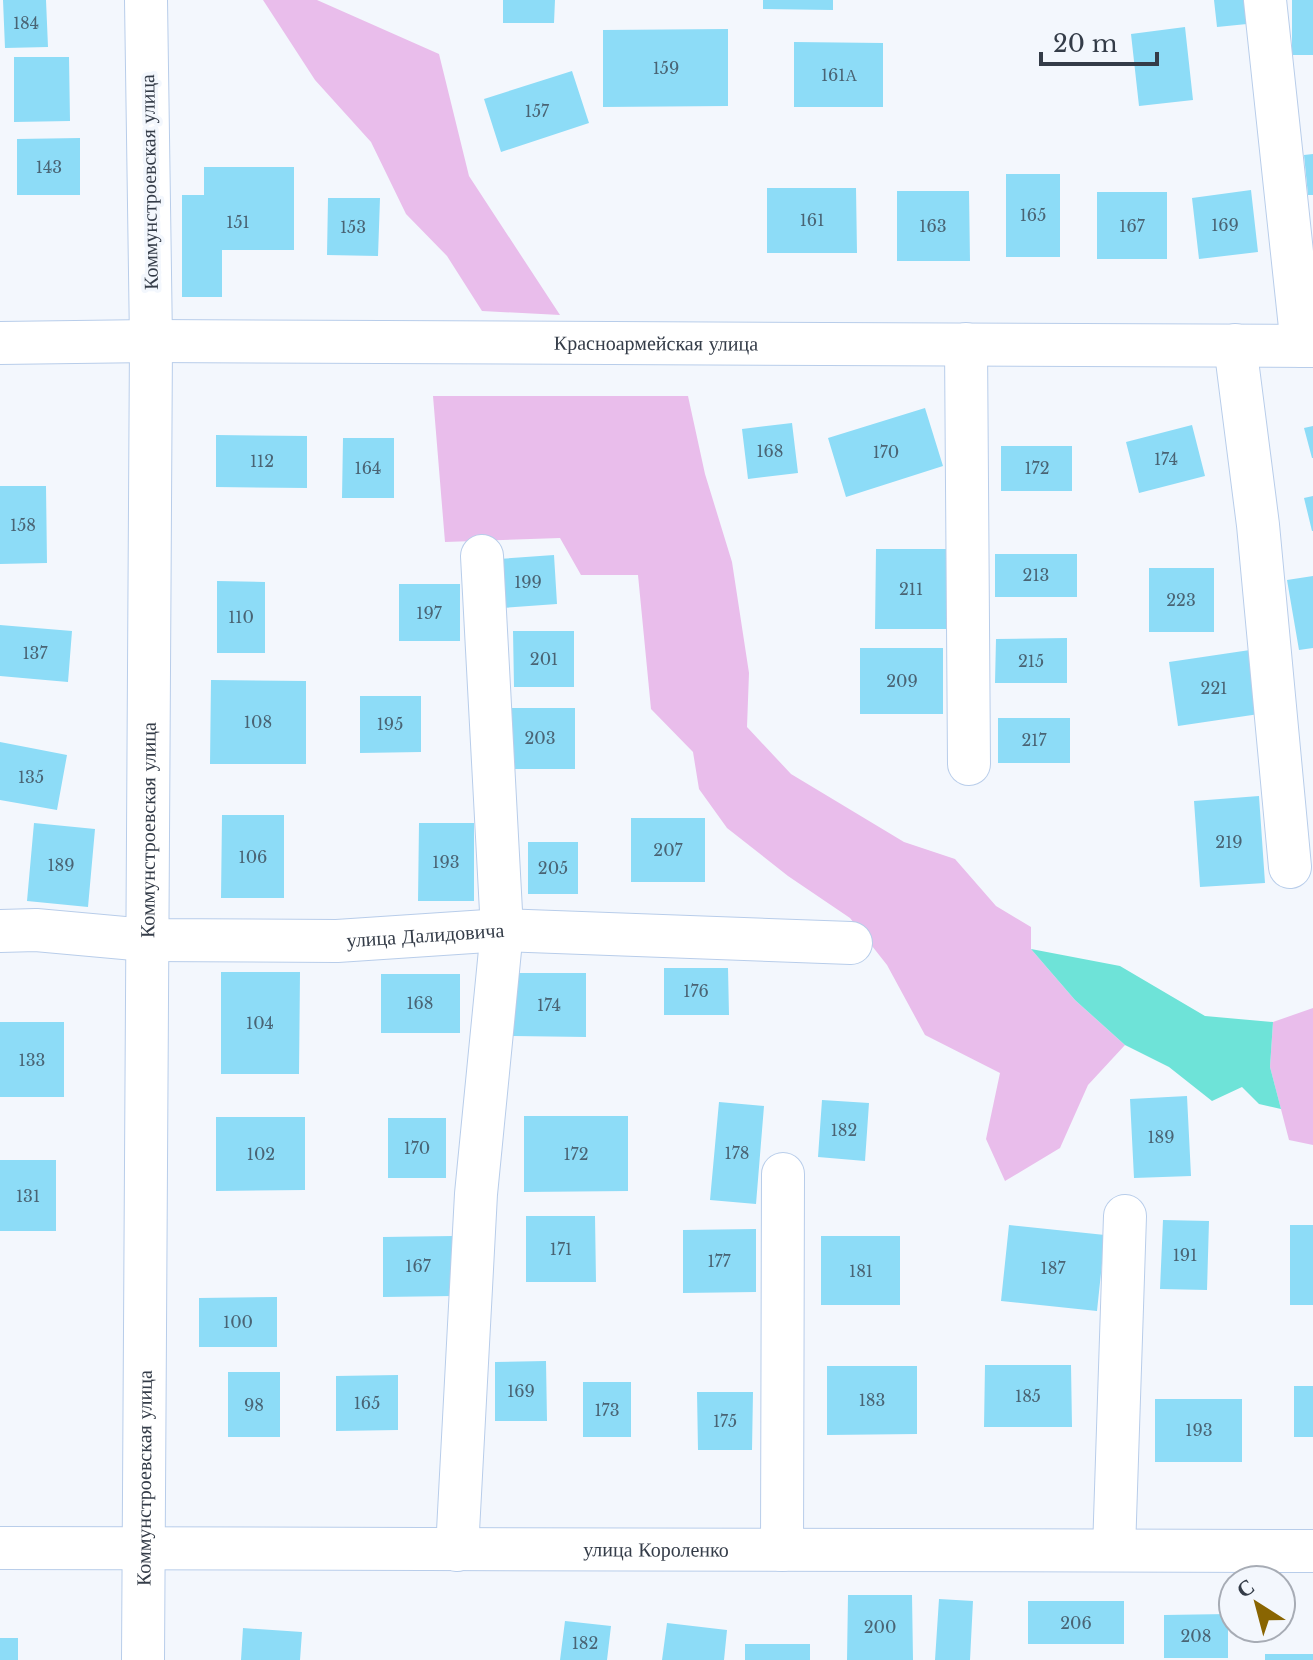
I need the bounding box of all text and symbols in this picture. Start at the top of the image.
house number: 184 [13,13,39,33]
scale bar [1041,16,1157,66]
text: 20 m [1053,29,1118,58]
house number: 159 [653,58,679,78]
house number: 161А [821,65,857,85]
street label: Коммунстроевская улица [135,74,163,290]
house number: 157 [525,101,550,121]
house number: 143 [36,157,62,177]
house number: 165 [1020,205,1046,225]
house number: 161 [800,210,824,230]
house number: 151 [226,212,250,232]
house number: 169 [1211,215,1239,235]
house number: 163 [919,216,947,236]
house number: 167 [1119,216,1146,236]
house number: 153 [340,217,366,237]
street label: Красноармейская улица [554,331,758,356]
house number: 168 [756,441,784,461]
house number: 170 [873,442,899,462]
house number: 174 [1154,449,1178,469]
house number: 112 [250,451,274,471]
house number: 164 [355,458,381,478]
house number: 172 [1024,458,1050,478]
house number: 158 [10,515,36,535]
house number: 213 [1023,565,1049,585]
house number: 199 [514,572,542,592]
house number: 211 [899,579,923,599]
house number: 223 [1166,590,1196,610]
house number: 197 [416,603,443,623]
house number: 110 [228,607,254,627]
house number: 137 [22,643,48,663]
house number: 201 [530,649,558,669]
house number: 215 [1018,651,1044,671]
house number: 209 [886,671,918,691]
house number: 221 [1201,678,1227,698]
house number: 108 [244,712,272,732]
house number: 195 [377,714,403,734]
street label: Коммунстроевская улица [135,722,161,938]
house number: 203 [524,728,556,748]
house number: 217 [1021,730,1047,750]
house number: 135 [18,767,44,787]
house number: 219 [1215,832,1243,852]
house number: 207 [653,840,684,860]
house number: 106 [239,847,267,867]
house number: 193 [432,852,460,872]
house number: 189 [47,855,75,875]
house number: 205 [538,858,568,878]
street label: улица Далидовича [346,918,505,952]
house number: 176 [683,981,709,1001]
house number: 168 [406,993,434,1013]
house number: 174 [537,995,561,1015]
house number: 104 [246,1013,274,1033]
house number: 133 [19,1050,45,1070]
house number: 182 [831,1120,857,1140]
house number: 189 [1147,1127,1175,1147]
house number: 170 [404,1138,430,1158]
house number: 178 [725,1143,749,1163]
house number: 102 [247,1144,275,1164]
house number: 172 [563,1144,589,1164]
house number: 131 [16,1186,40,1206]
house number: 171 [550,1239,572,1259]
house number: 191 [1173,1245,1197,1265]
house number: 177 [707,1251,732,1271]
house number: 167 [405,1256,432,1276]
house number: 187 [1041,1258,1066,1278]
house number: 181 [849,1261,873,1281]
house number: 100 [223,1312,253,1332]
street label: Коммунстроевская улица [131,1370,157,1586]
house number: 169 [507,1381,535,1401]
house number: 185 [1015,1386,1041,1406]
house number: 183 [859,1390,885,1410]
house number: 165 [354,1393,380,1413]
house number: 98 [244,1395,264,1415]
house number: 173 [594,1400,620,1420]
house number: 175 [713,1411,737,1431]
house number: 193 [1185,1420,1213,1440]
street label: улица Короленко [583,1537,729,1562]
north arrow [1217,1564,1297,1644]
text: С [1231,1573,1260,1604]
house number: 206 [1060,1613,1092,1633]
house number: 200 [864,1617,896,1637]
house number: 208 [1181,1626,1211,1646]
house number: 182 [572,1633,598,1653]

